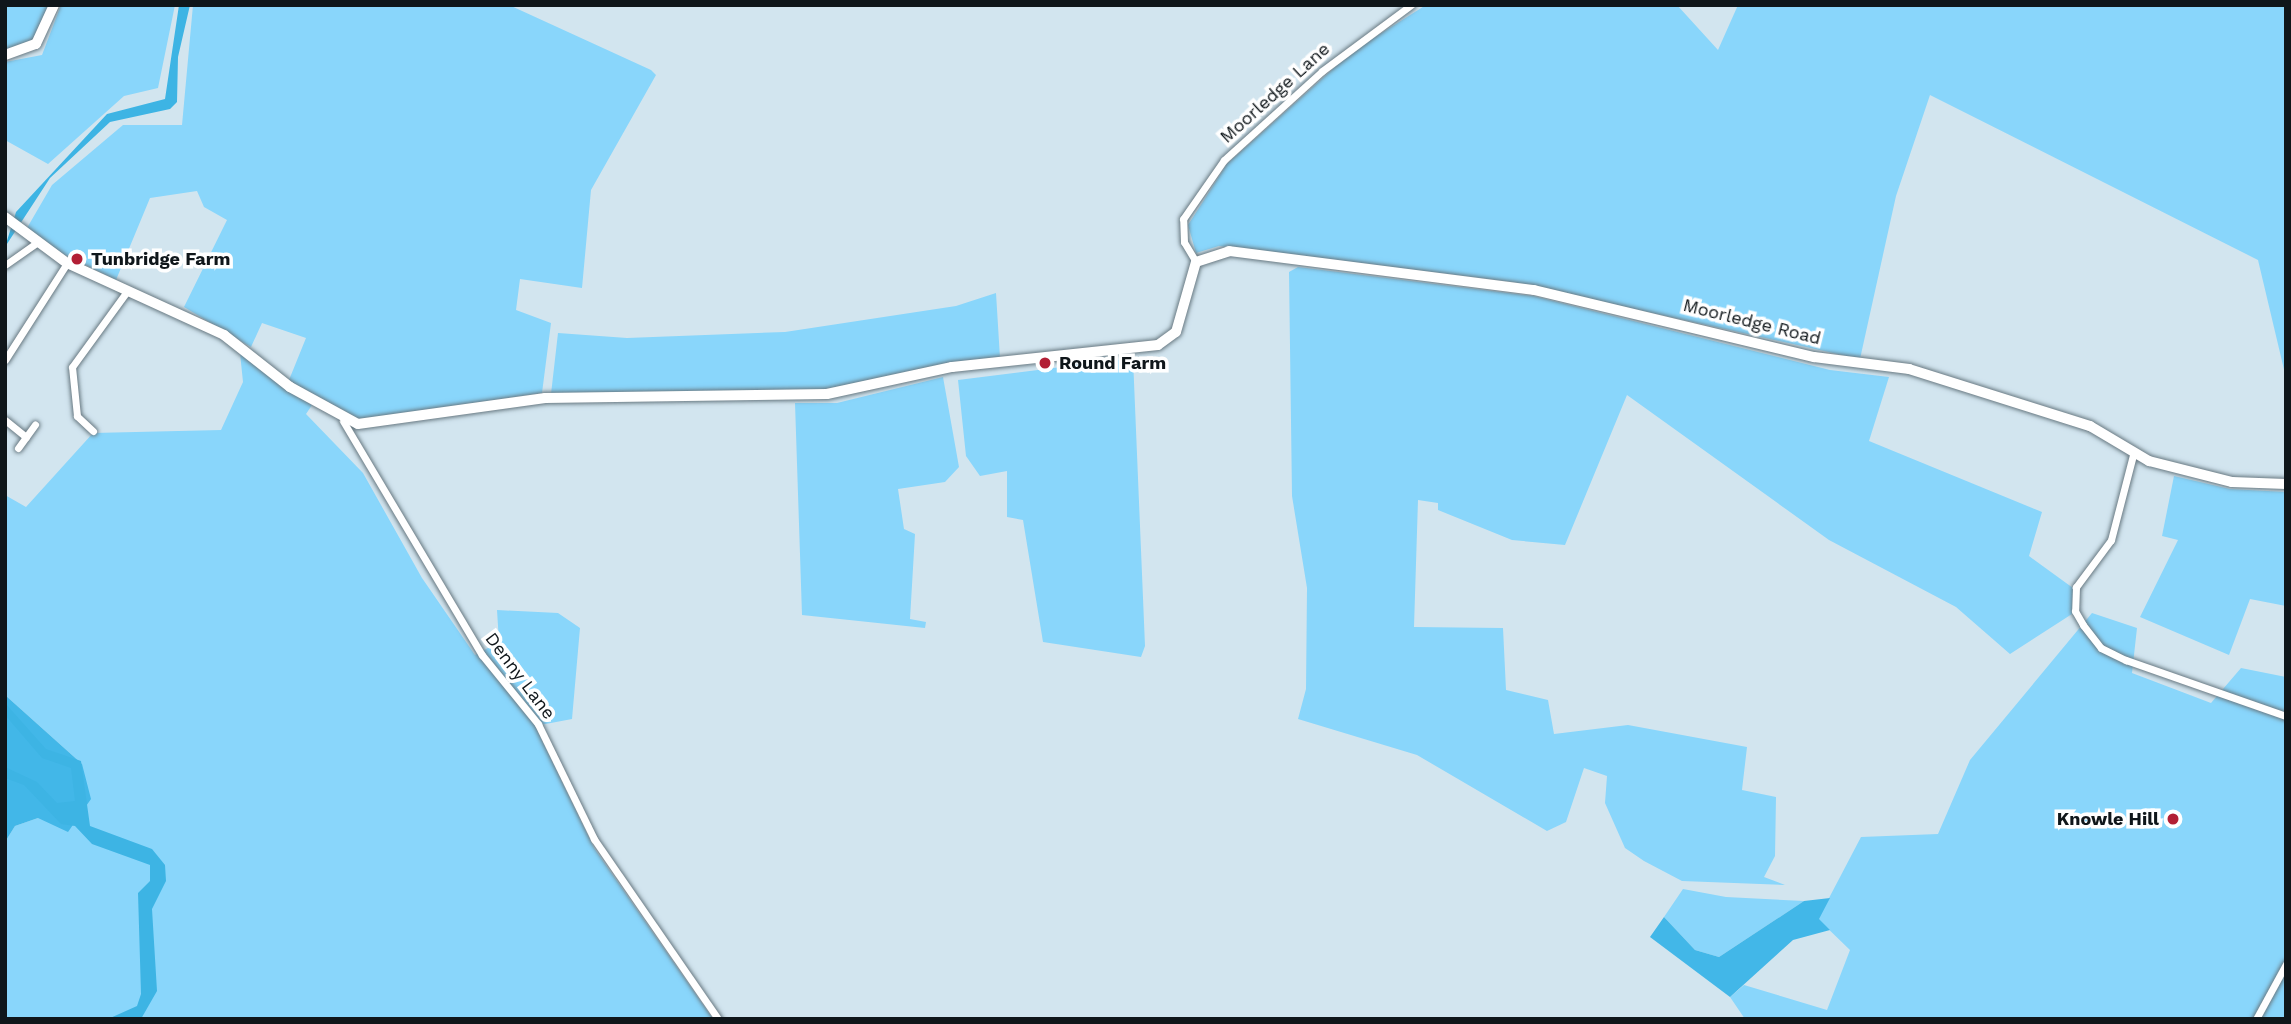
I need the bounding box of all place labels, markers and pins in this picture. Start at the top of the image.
place label: Tunbridge Farm [91,248,230,270]
marker: Tunbridge Farm [69,251,85,267]
place label: Round Farm [1059,352,1166,374]
marker: Round Farm [1037,355,1053,371]
place label: Knowle Hill [2057,808,2159,830]
marker: Knowle Hill [2165,811,2181,827]

